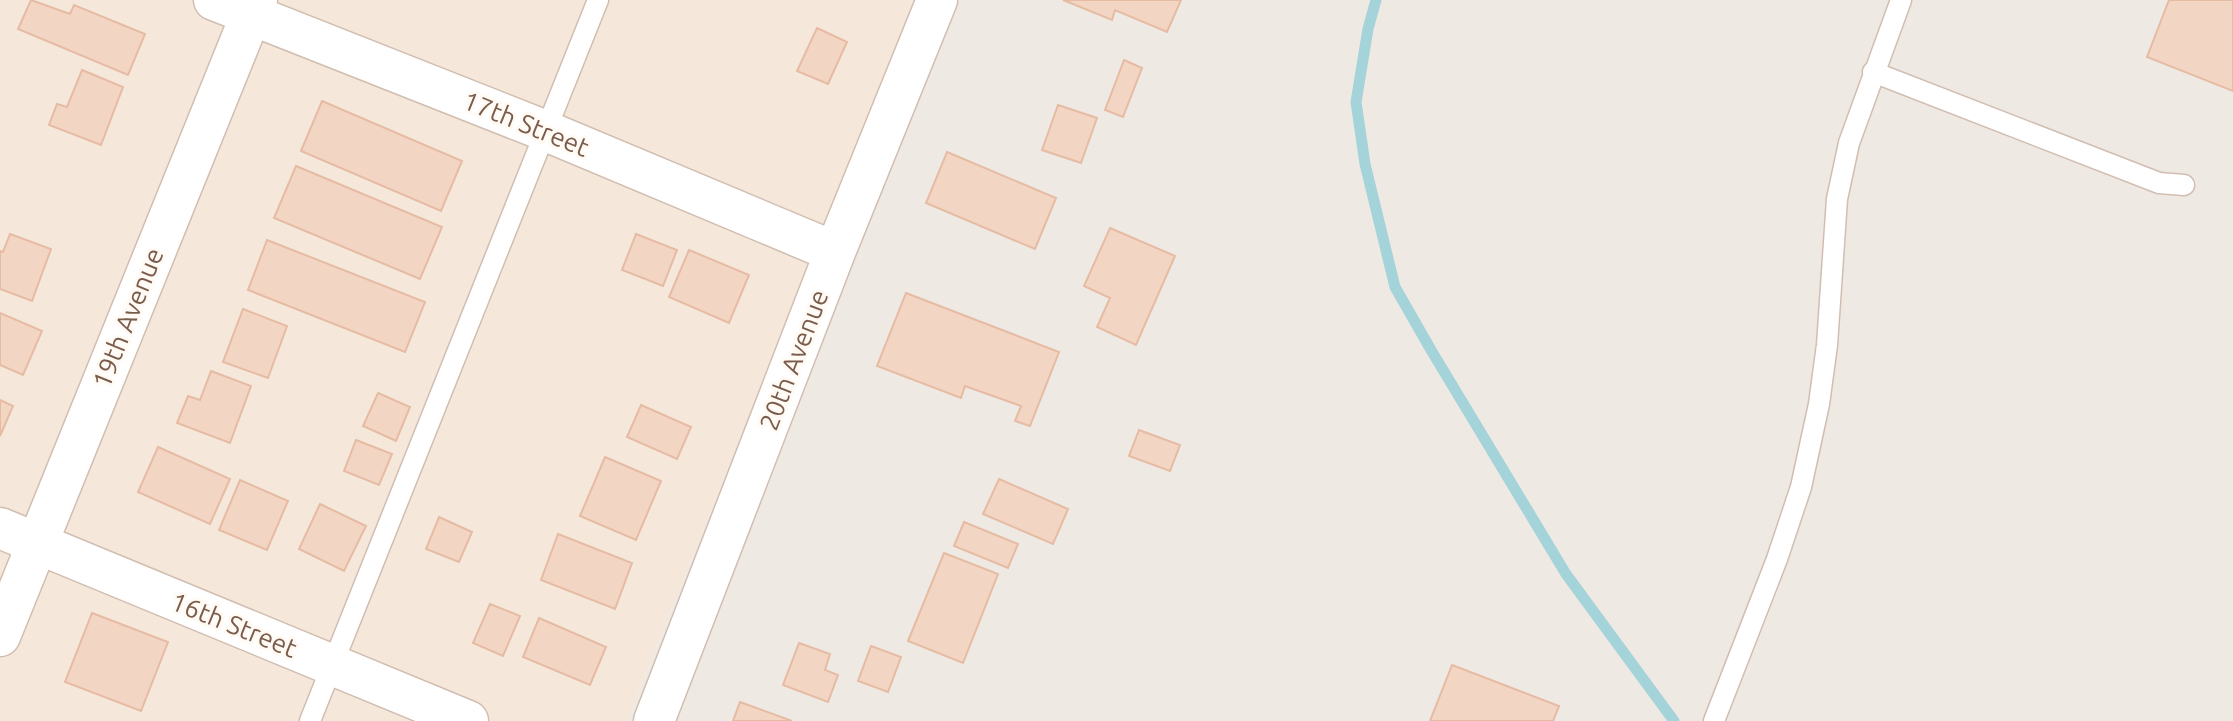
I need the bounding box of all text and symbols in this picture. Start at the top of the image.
street label: 17th Street [459,85,593,162]
street label: 19th Avenue [86,244,169,392]
street label: 20th Avenue [753,286,834,434]
street label: 16th Street [167,586,301,663]

